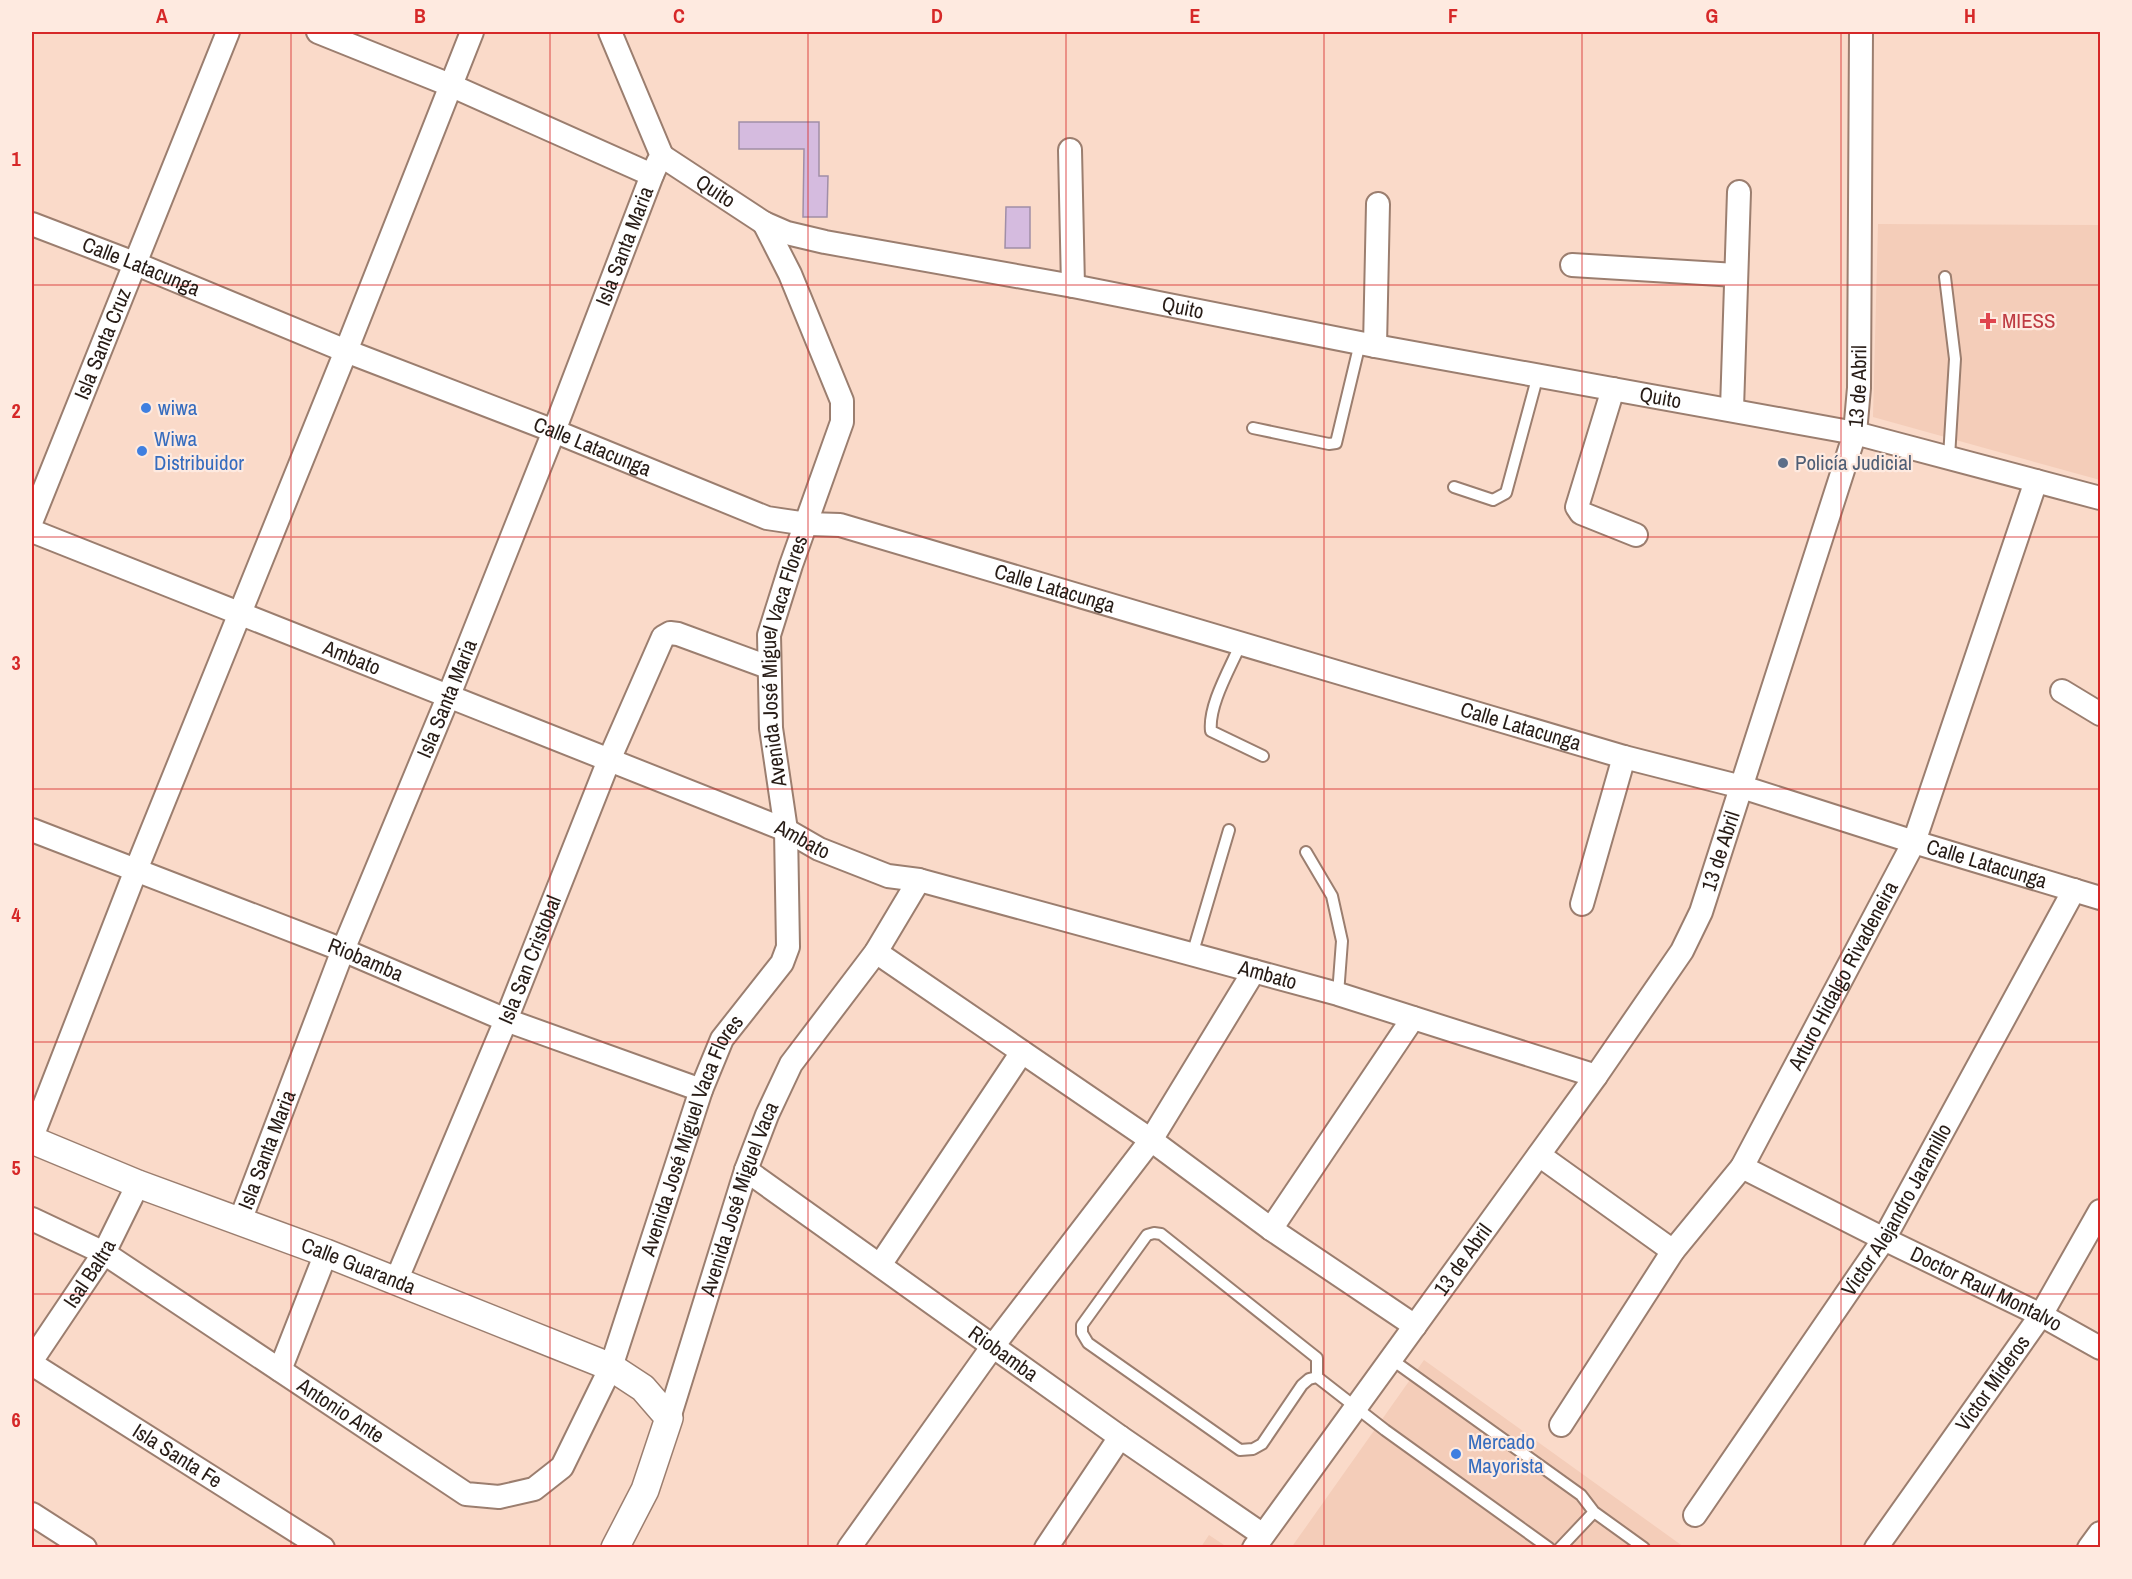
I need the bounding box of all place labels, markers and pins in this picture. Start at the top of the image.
place label: MIESS [2002,306,2056,335]
marker: MIESS [1979,312,1997,330]
place label: wiwa [158,393,198,422]
marker: wiwa [139,401,153,415]
place label: Wiwa Distribuidor [154,424,244,477]
marker: Wiwa Distribuidor [135,444,149,458]
place label: Policía Judicial [1795,448,1912,477]
marker: Policía Judicial [1776,456,1790,470]
place label: Mercado Mayorista [1468,1427,1544,1480]
marker: Mercado Mayorista [1449,1447,1463,1461]

